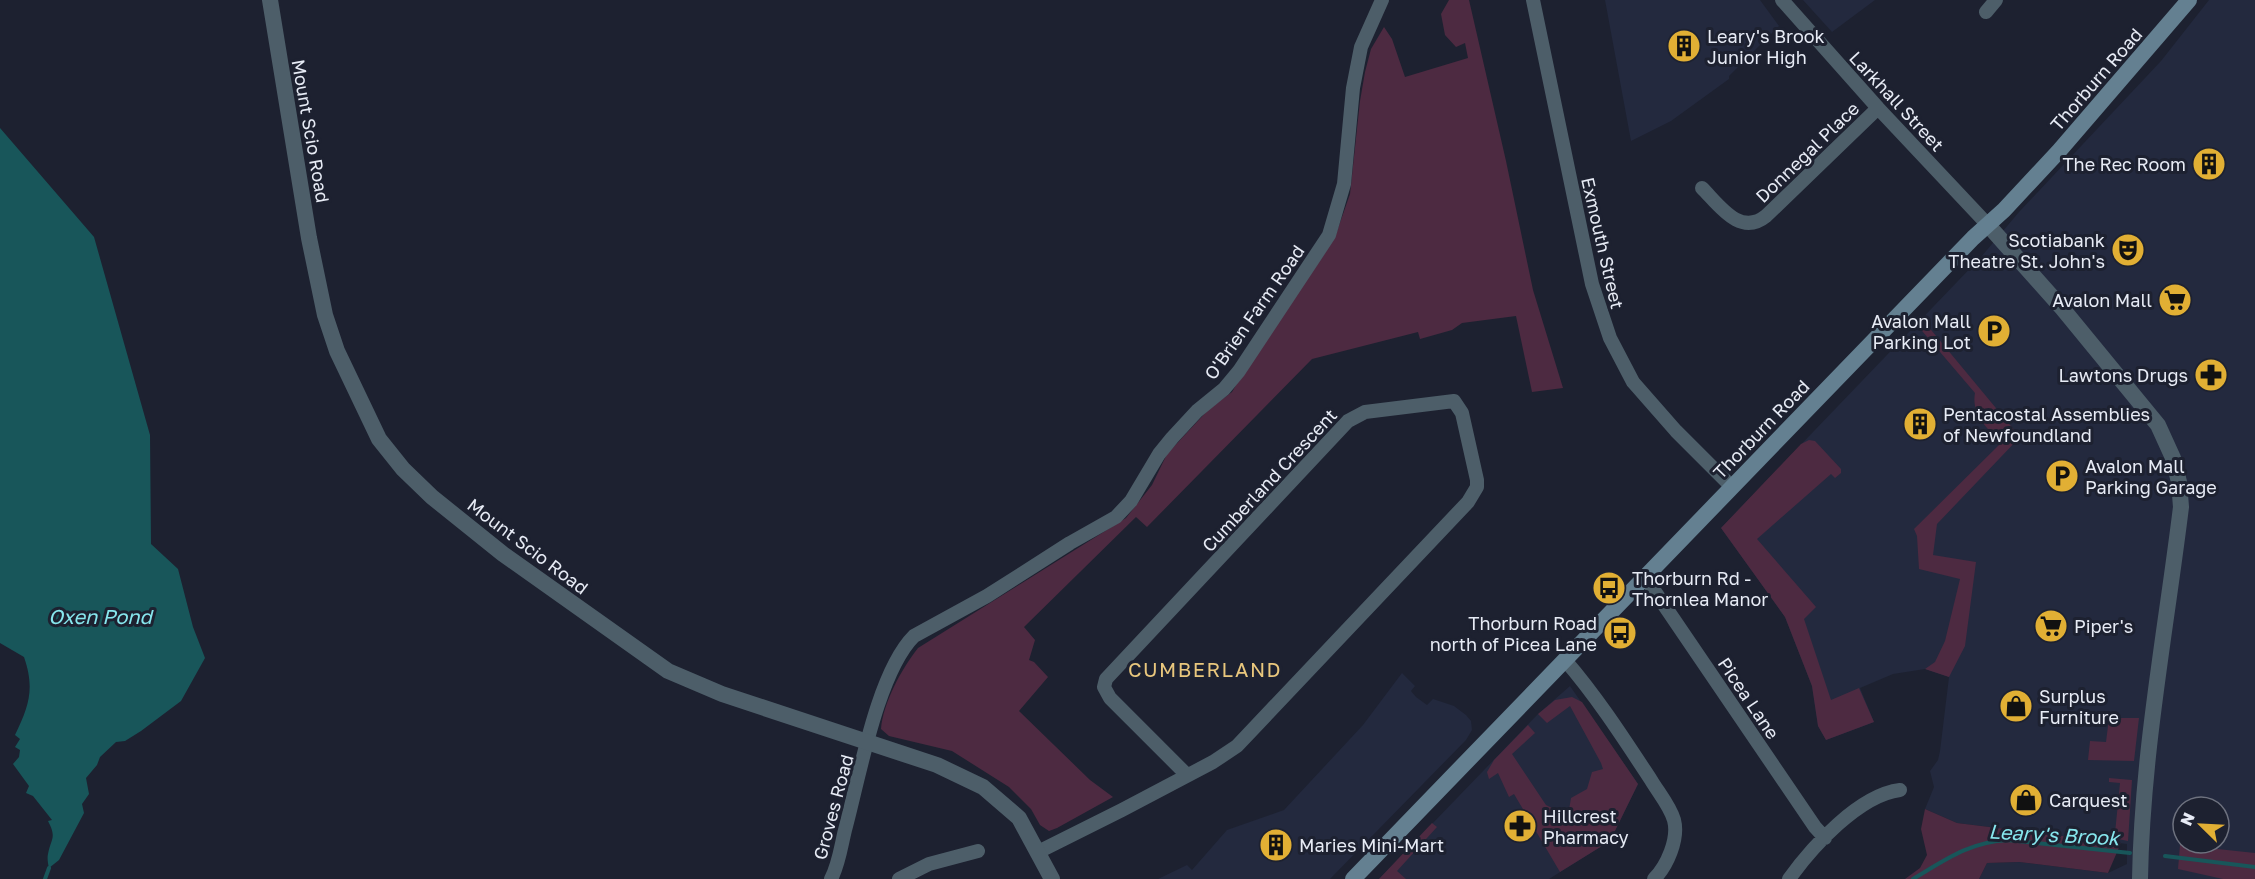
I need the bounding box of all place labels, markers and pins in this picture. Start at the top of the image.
place label: Leary's Brook Junior High [1707,25,1825,68]
building icon: Leary's Brook Junior High [1666,28,1702,64]
building icon: The Rec Room [2191,146,2227,182]
place label: The Rec Room [2062,153,2186,175]
place label: Scotiabank Theatre St. John's [1948,229,2105,272]
theatre icon: Scotiabank Theatre St. John's [2110,232,2146,268]
supermarket icon: Avalon Mall [2157,282,2193,318]
place label: Avalon Mall [2052,289,2152,311]
place label: Avalon Mall Parking Lot [1871,310,1971,353]
parking icon: Avalon Mall Parking Lot [1976,313,2012,349]
pharmacy icon: Lawtons Drugs [2193,357,2229,393]
place label: Lawtons Drugs [2058,364,2188,386]
place label: Pentacostal Assemblies of Newfoundland [1943,403,2150,446]
building icon: Pentacostal Assemblies of Newfoundland [1902,406,1938,442]
place label: Avalon Mall Parking Garage [2085,455,2217,498]
parking icon: Avalon Mall Parking Garage [2044,458,2080,494]
place label: Thorburn Rd - Thornlea Manor [1632,567,1768,610]
bus stop icon: Thorburn Rd - Thornlea Manor [1591,570,1627,606]
supermarket icon: Piper's [2033,608,2069,644]
place label: Thorburn Road north of Picea Lane [1430,612,1597,655]
bus stop icon: Thorburn Road north of Picea Lane [1602,615,1638,651]
place label: Piper's [2074,615,2133,637]
place label: Surplus Furniture [2039,685,2119,728]
shop icon: Surplus Furniture [1998,688,2034,724]
shop icon: Carquest [2008,782,2044,818]
place label: Carquest [2049,789,2127,811]
place label: Hillcrest Pharmacy [1543,805,1629,848]
pharmacy icon: Hillcrest Pharmacy [1502,808,1538,844]
building icon: Maries Mini-Mart [1258,827,1294,863]
place label: Maries Mini-Mart [1299,834,1444,856]

